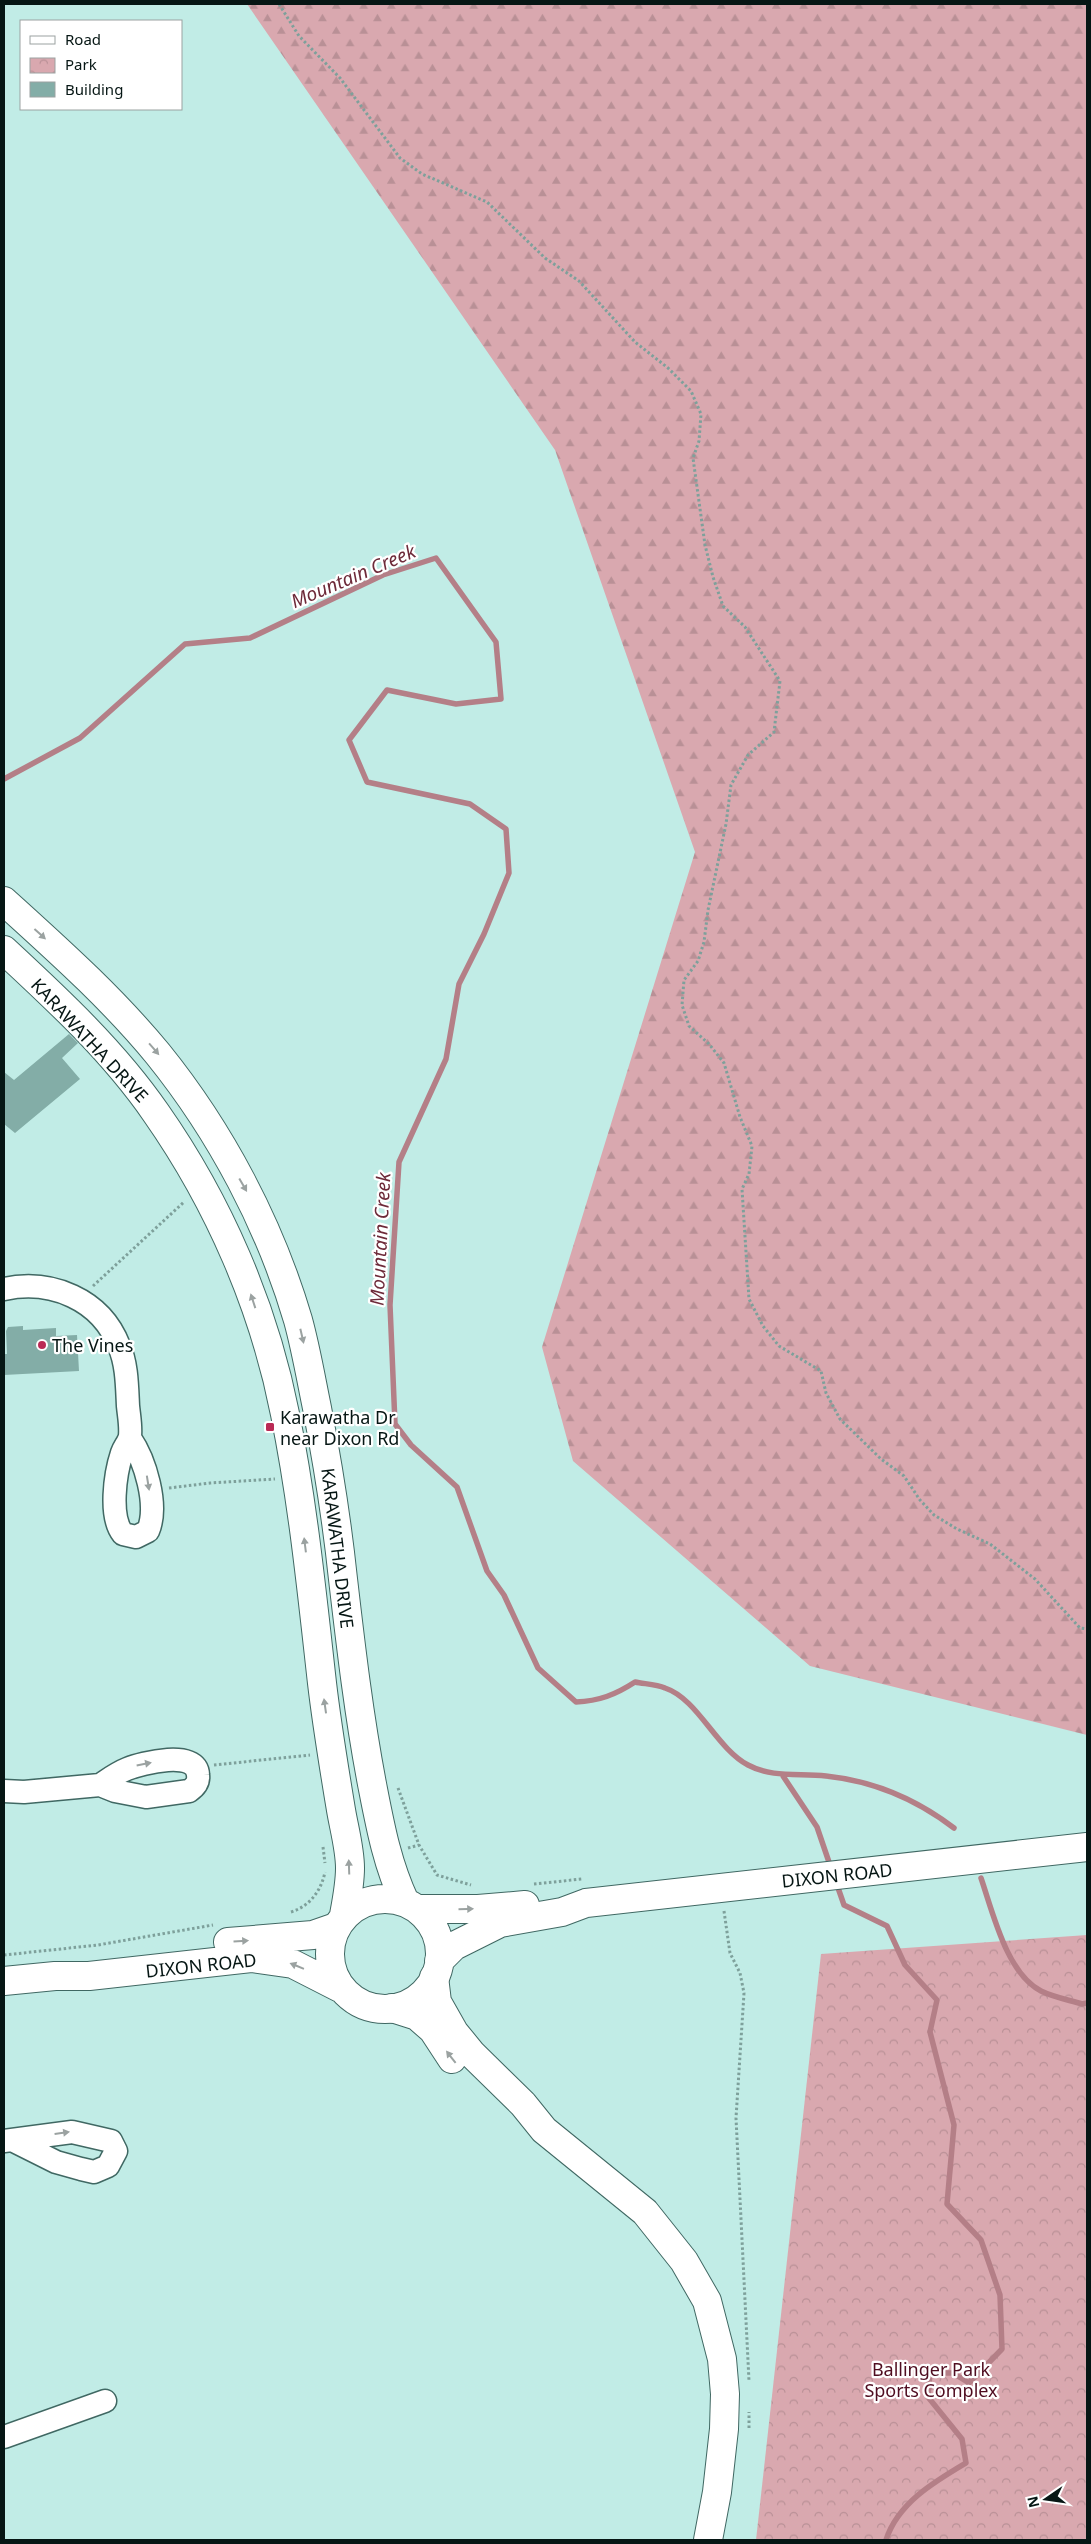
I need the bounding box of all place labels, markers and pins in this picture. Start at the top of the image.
place label: The Vines [52,1333,133,1357]
marker: The Vines [36,1339,48,1351]
place label: Karawatha Dr near Dixon Rd [280,1405,399,1450]
marker: Karawatha Dr near Dixon Rd [264,1421,276,1433]

